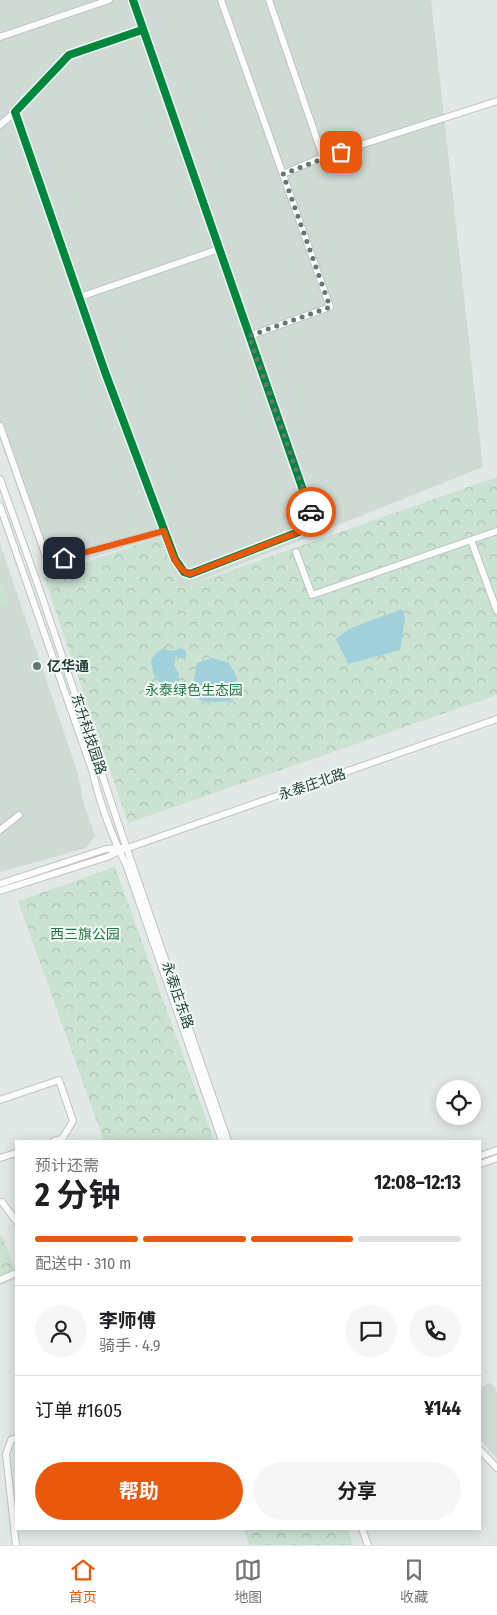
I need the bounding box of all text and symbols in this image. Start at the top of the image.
pin [320,131,362,173]
icon: bag [327,138,355,166]
courier [286,487,336,537]
icon: car [297,498,325,526]
pin [43,537,85,579]
icon: home [50,544,78,572]
place label: 亿华通 [47,658,89,675]
marker: 亿华通 [31,660,43,672]
park label: 永泰绿色生态园 [145,682,243,699]
street label: 东升科技园路 [67,692,110,777]
street label: 永泰庄北路 [276,765,348,804]
park label: 西三旗公园 [50,926,120,943]
street label: 永泰庄东路 [158,959,197,1031]
map controls [436,1080,481,1125]
button: locate [436,1080,481,1125]
text: 预计还需 [35,1156,99,1175]
text: 12:08–12:13 [374,1171,461,1194]
text: 2 分钟 [35,1176,120,1214]
text: 配送中 · 310 m [35,1254,131,1273]
button: person [35,1305,87,1357]
button: chat [345,1305,397,1357]
button: phone [409,1305,461,1357]
text: 李师傅 [99,1309,156,1332]
text: 骑手 · 4.9 [99,1336,160,1355]
text: ¥144 [424,1397,461,1420]
text: 订单 #1605 [35,1399,122,1422]
button: 帮助 [35,1462,243,1520]
button: 分享 [253,1462,461,1520]
tab: 首页 [69,1556,97,1606]
tab: 地图 [234,1556,262,1606]
tab: 收藏 [400,1556,428,1606]

